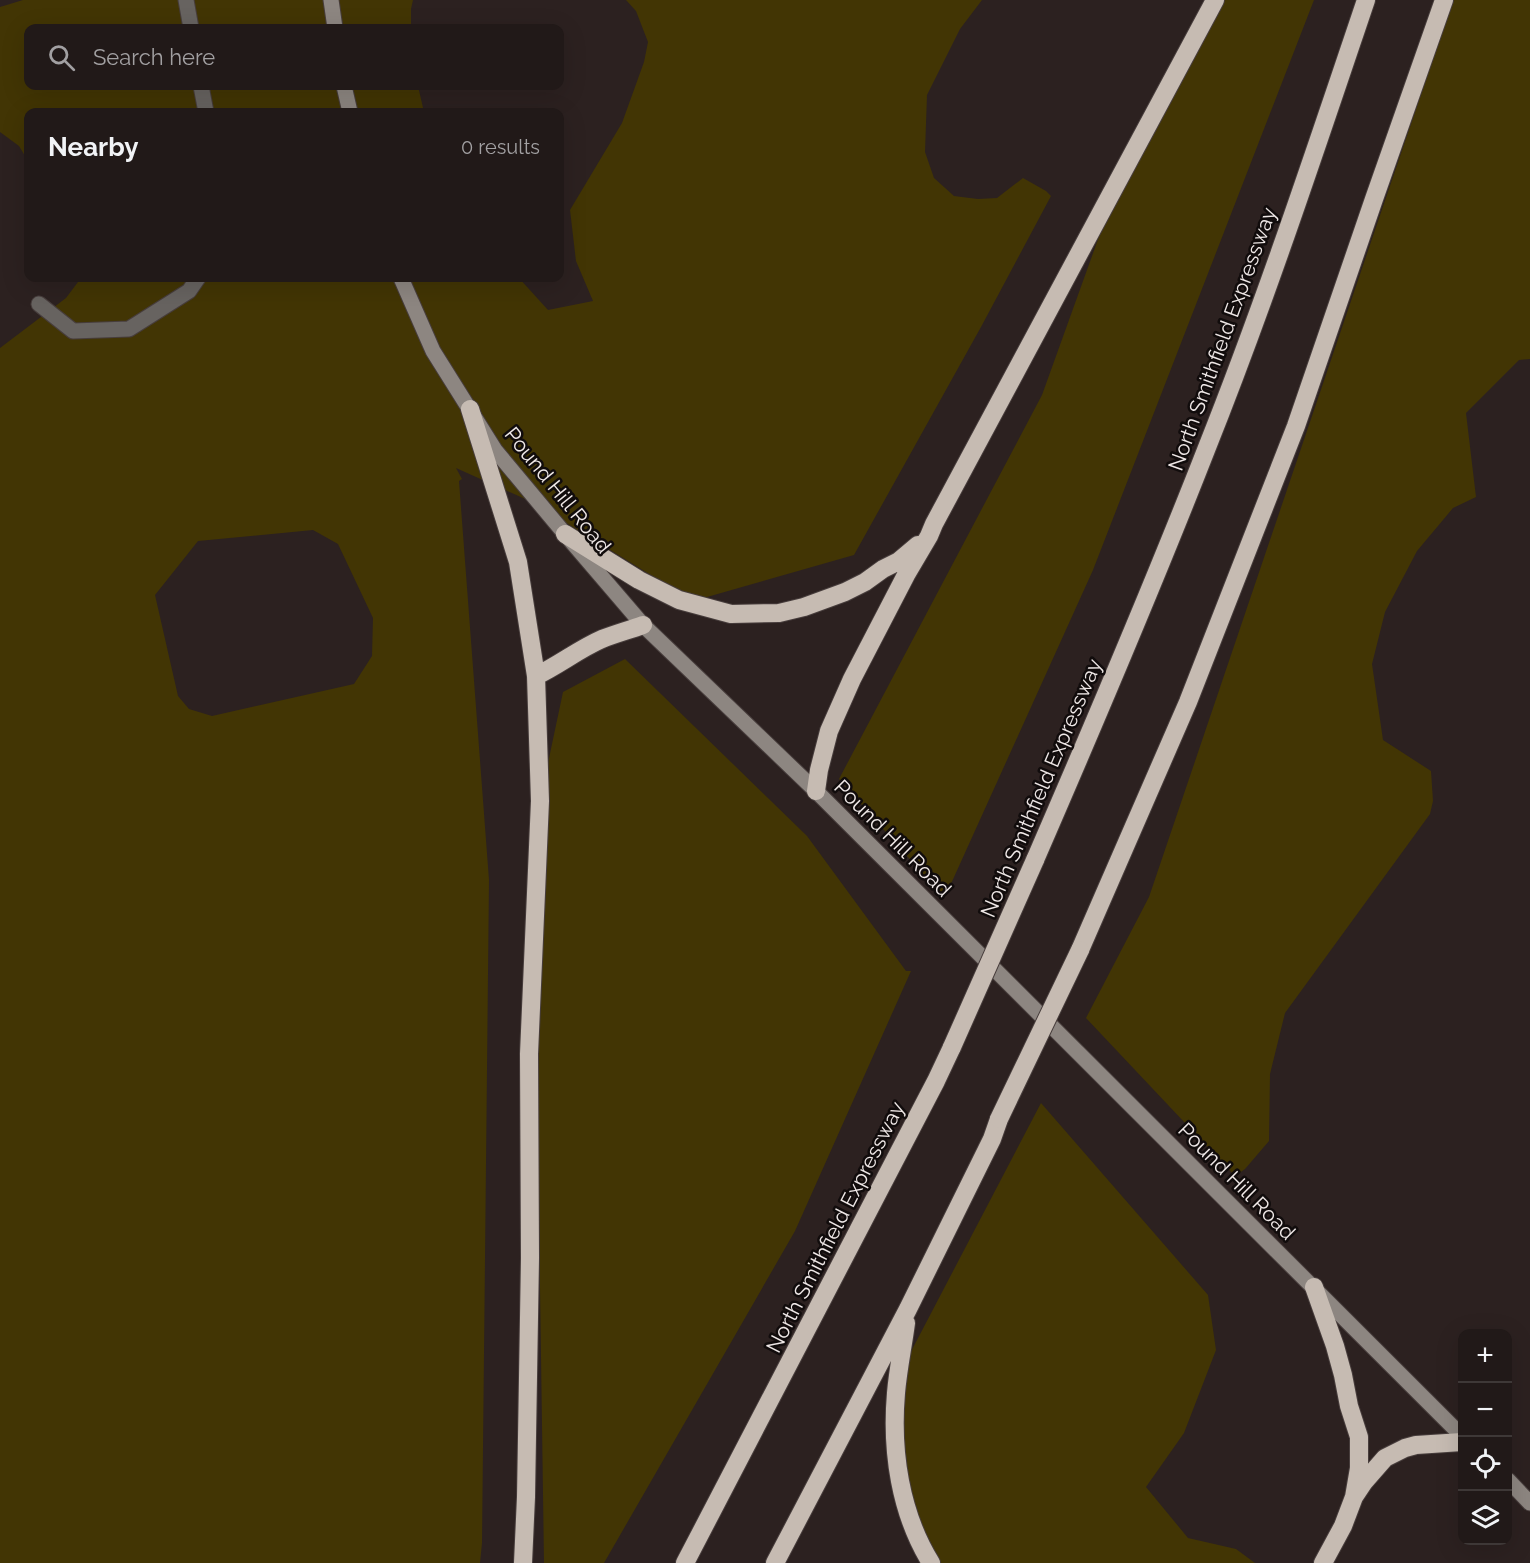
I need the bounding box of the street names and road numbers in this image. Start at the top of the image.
street label: North Smithfield Expressway [1163,204,1281,474]
street label: Pound Hill Road [499,422,617,558]
street label: North Smithfield Expressway [975,655,1107,921]
street label: Pound Hill Road [829,774,957,902]
street label: North Smithfield Expressway [761,1097,909,1357]
street label: Pound Hill Road [1173,1117,1301,1245]

